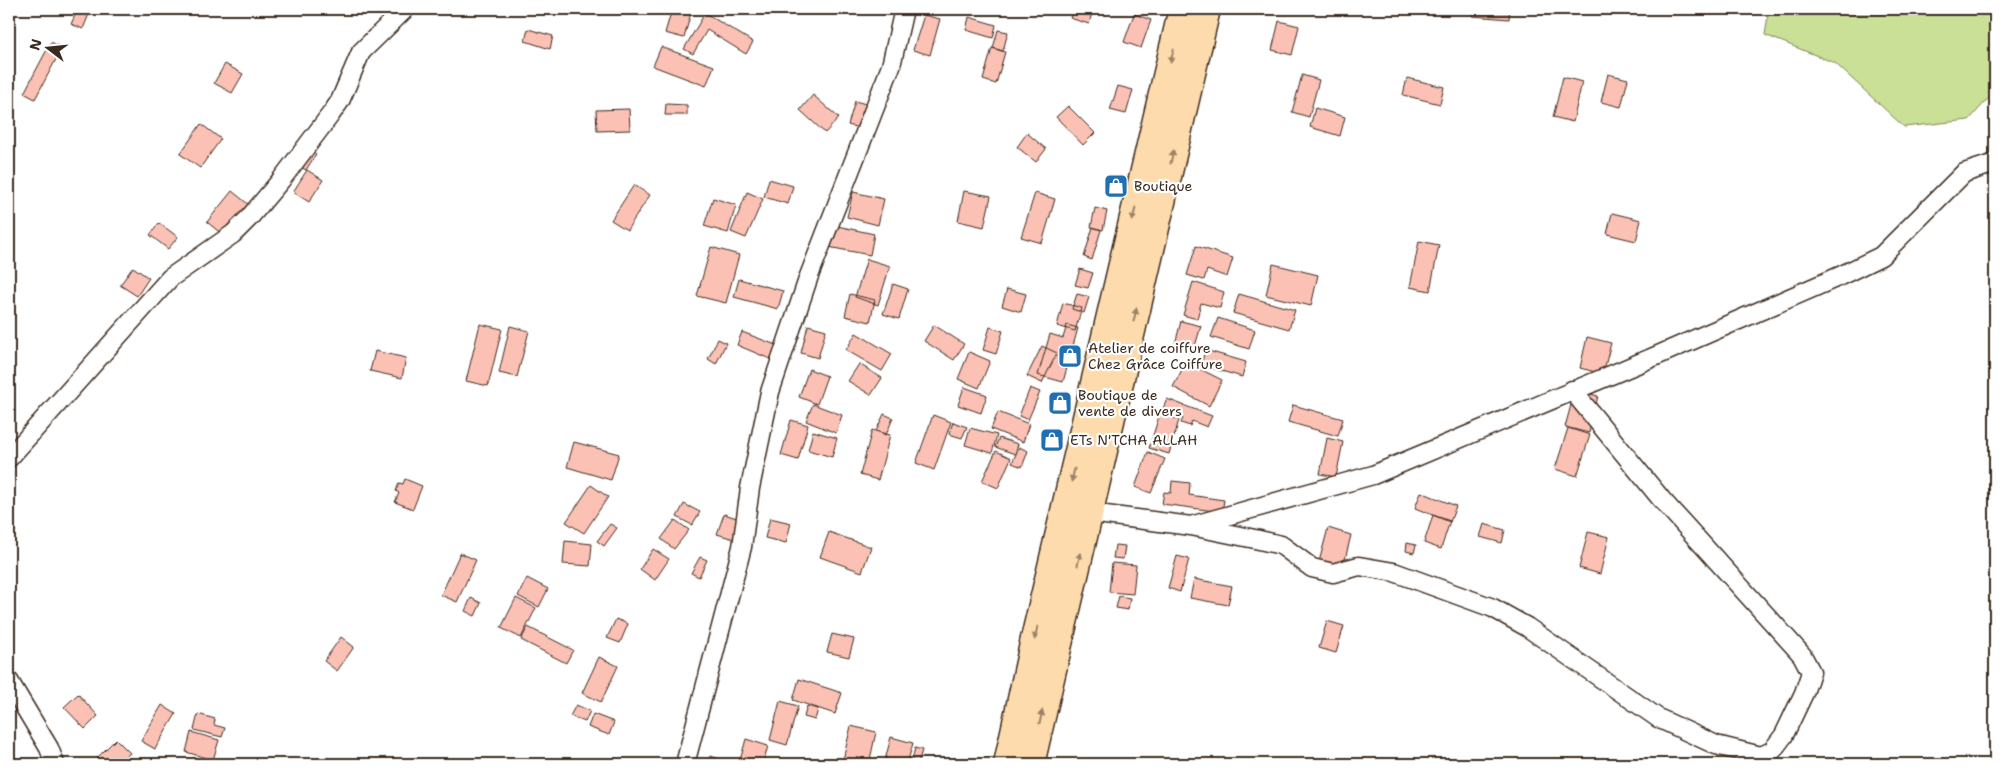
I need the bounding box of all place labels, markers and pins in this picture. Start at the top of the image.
shop icon: Boutique [1103,173,1129,199]
place label: Boutique [1134,177,1192,195]
place label: Atelier de coiffure Chez Grâce Coiffure [1088,339,1223,373]
shop icon: Atelier de coiffure Chez Grâce Coiffure [1057,343,1083,369]
place label: Boutique de vente de divers [1078,386,1182,420]
shop icon: Boutique de vente de divers [1047,390,1073,416]
shop icon: ETs N'TCHA ALLAH [1039,427,1065,453]
place label: ETs N'TCHA ALLAH [1070,431,1197,449]

